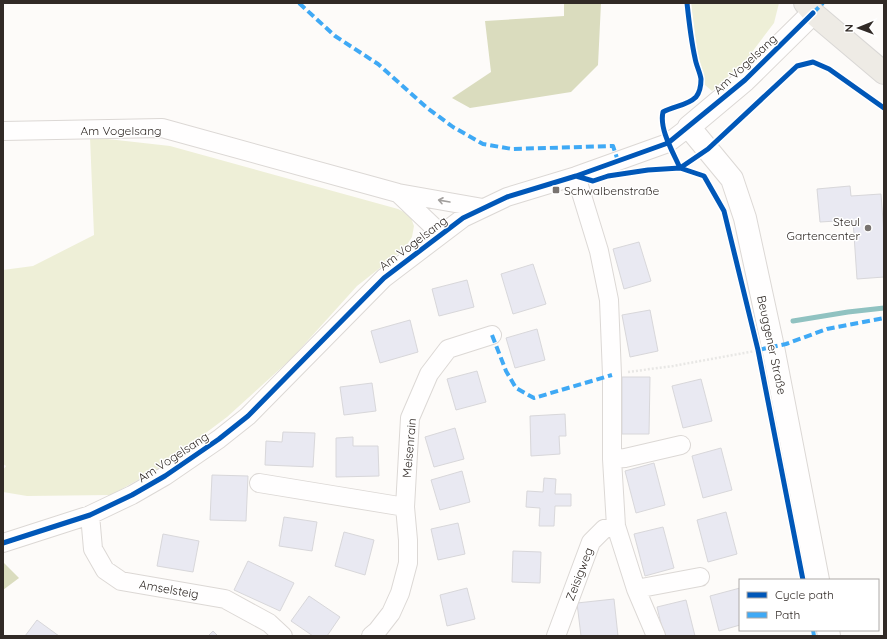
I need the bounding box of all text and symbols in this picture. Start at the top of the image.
north arrow [839,8,879,48]
text: N [842,24,856,32]
street label: Am Vogelsang [710,31,780,97]
street label: Am Vogelsang [80,123,162,138]
place label: Schwalbenstraße [564,183,660,198]
marker: Schwalbenstraße [551,185,561,195]
one-way arrow [438,197,451,205]
street label: Am Vogelsang [376,213,450,273]
place label: Steul Gartencenter [787,214,860,243]
marker: Steul Gartencenter [863,223,873,233]
street label: Beuggener Straße [754,294,790,396]
street label: Meisenrain [399,418,419,478]
street label: Am Vogelsang [135,429,211,485]
street label: Zeisigweg [562,545,596,603]
street label: Amselsteig [138,576,200,602]
legend [739,579,879,631]
text: Cycle path [775,587,834,602]
text: Path [775,607,800,622]

